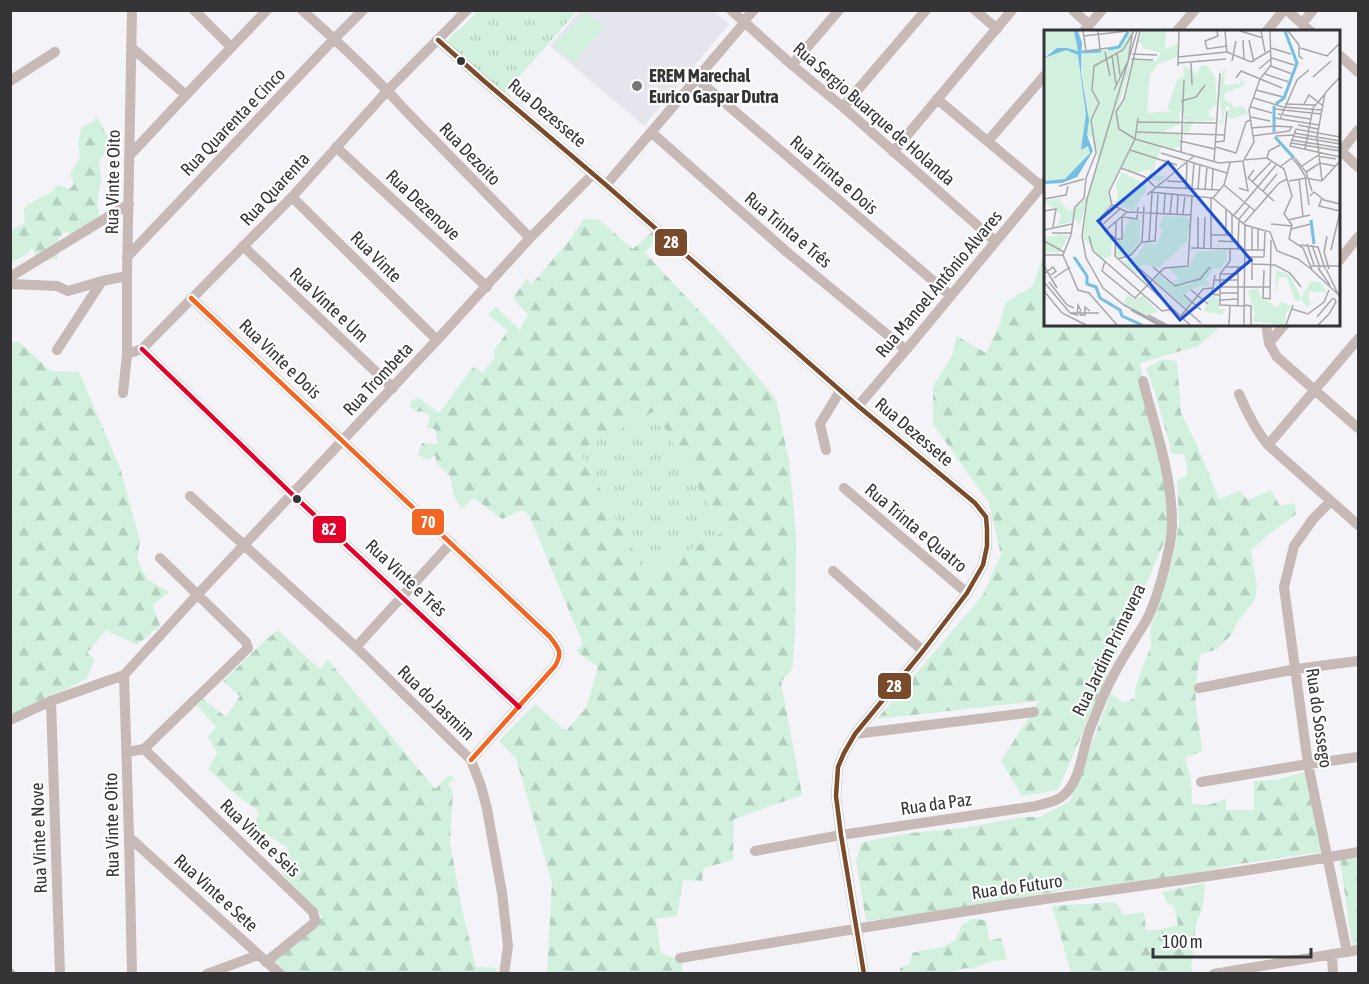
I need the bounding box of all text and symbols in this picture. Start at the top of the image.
inset map [1044,30,1339,326]
street label: Rua Sergio Buarque de Holanda [789,38,960,190]
unlabelled marker [455,55,467,67]
street label: Rua Quarenta e Cinco [176,64,289,180]
place label: EREM Marechal Eurico Gaspar Dutra [649,65,779,107]
street label: Rua Dezessete [504,74,591,151]
marker: EREM Marechal Eurico Gaspar Dutra [630,79,644,93]
street label: Rua Dezoito [435,118,505,189]
street label: Rua Vinte e Oito [101,130,124,234]
street label: Rua Trinta e Dois [786,131,882,218]
street label: Rua Quarenta [236,148,314,229]
street label: Rua Dezenove [382,165,465,244]
street label: Rua Trinta e Três [741,187,836,272]
street label: Rua Manoel Antônio Alvares [871,206,1006,361]
street label: Rua Vinte [347,227,406,286]
line badge: 28 [654,228,688,257]
text: 28 [663,233,679,251]
street label: Rua Vinte e Um [286,263,373,346]
street label: Rua Vinte e Dois [235,314,326,403]
street label: Rua Trombeta [338,338,417,420]
street label: Rua Dezessete [871,393,958,470]
street label: Rua Trinta e Quatro [861,479,972,576]
unlabelled marker [291,493,303,505]
line badge: 70 [411,508,445,536]
text: 70 [420,513,436,531]
line badge: 82 [312,515,347,544]
text: 82 [321,520,337,538]
street label: Rua Vinte e Três [361,535,451,620]
street label: Rua Jardim Primavera [1067,580,1150,719]
street label: Rua do Jasmim [394,661,479,744]
street label: Rua do Sossego [1302,667,1337,769]
line badge: 28 [877,672,912,700]
text: 28 [886,677,902,695]
street label: Rua Vinte e Oito [100,773,123,877]
street label: Rua Vinte e Nove [26,782,51,894]
street label: Rua da Paz [899,788,973,819]
street label: Rua Vinte e Seis [216,794,305,881]
street label: Rua Vinte e Sete [170,850,263,936]
street label: Rua do Futuro [970,870,1064,903]
scale bar [1153,921,1310,959]
text: 100 m [1162,931,1203,952]

